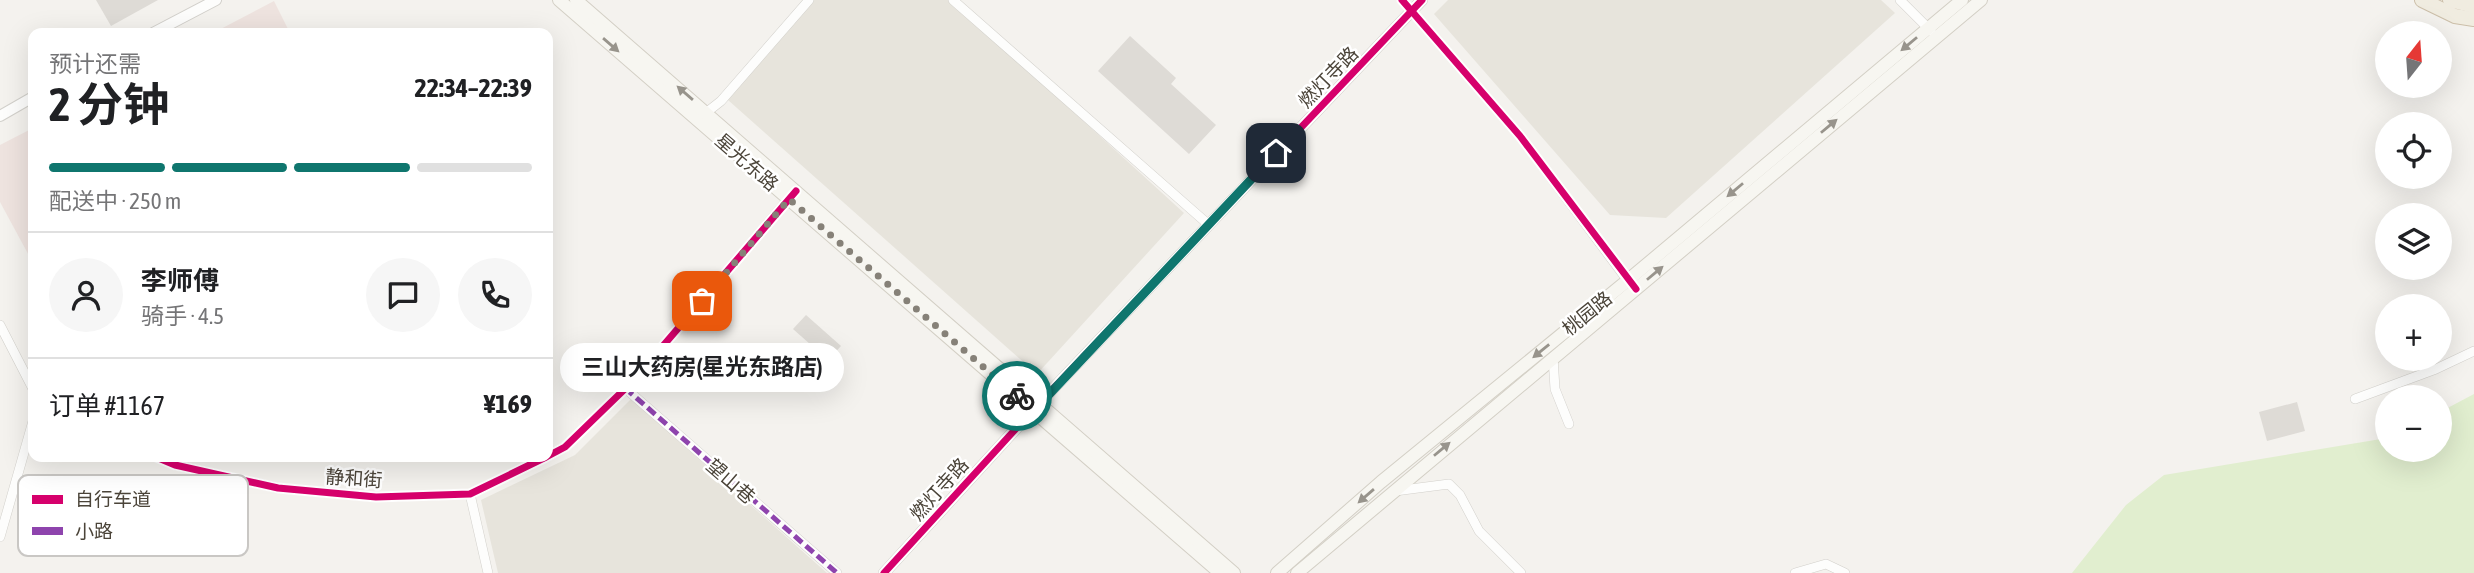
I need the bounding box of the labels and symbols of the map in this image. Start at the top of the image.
north arrow [2375,21,2452,98]
one-way arrow [1901,36,1918,51]
one-way arrow [602,37,620,53]
street label: 燃灯寺路 [1294,42,1362,112]
one-way arrow [676,86,693,101]
one-way arrow [1820,119,1837,134]
pin [1246,123,1306,183]
street label: 星光东路 [711,129,783,195]
one-way arrow [1726,182,1744,198]
one-way arrow [1646,265,1664,281]
pin [672,271,732,331]
street label: 桃园路 [1558,287,1616,339]
callout: 三山大药房(星光东路店) [560,343,844,392]
one-way arrow [1533,343,1550,358]
courier [982,361,1052,431]
one-way arrow [1433,442,1450,457]
street label: 燃灯寺路 [905,453,973,525]
street label: 望山巷 [702,454,760,508]
street label: 静和街 [325,465,383,491]
legend [18,475,248,556]
text: 自行车道 [75,488,151,510]
one-way arrow [1357,488,1374,503]
text: 小路 [75,520,113,542]

